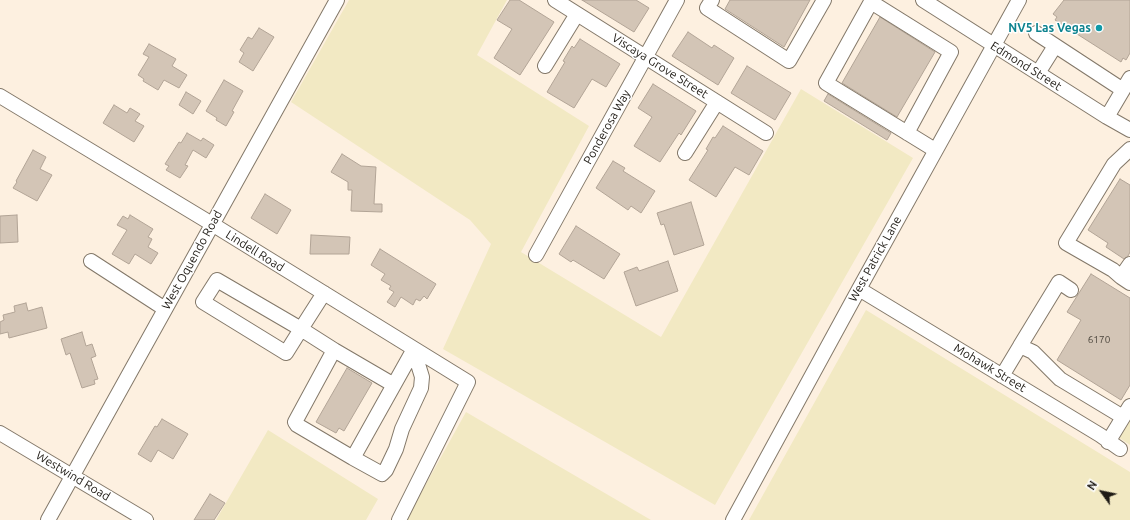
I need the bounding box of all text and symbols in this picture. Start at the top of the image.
place label: NV5 Las Vegas [1008,21,1091,35]
marker: NV5 Las Vegas [1094,23,1104,33]
street label: Viscaya Grove Street [609,31,711,101]
street label: Edmond Street [988,38,1064,94]
street label: Ponderosa Way [581,87,633,167]
street label: West Oquendo Road [159,208,225,312]
street label: West Patrick Lane [845,214,905,304]
street label: Lindell Road [223,227,287,275]
house number: 6170 [1088,334,1110,346]
street label: Mohawk Street [951,341,1029,395]
street label: Westwind Road [33,448,113,504]
north arrow [1082,472,1122,512]
text: N [1085,479,1099,492]

